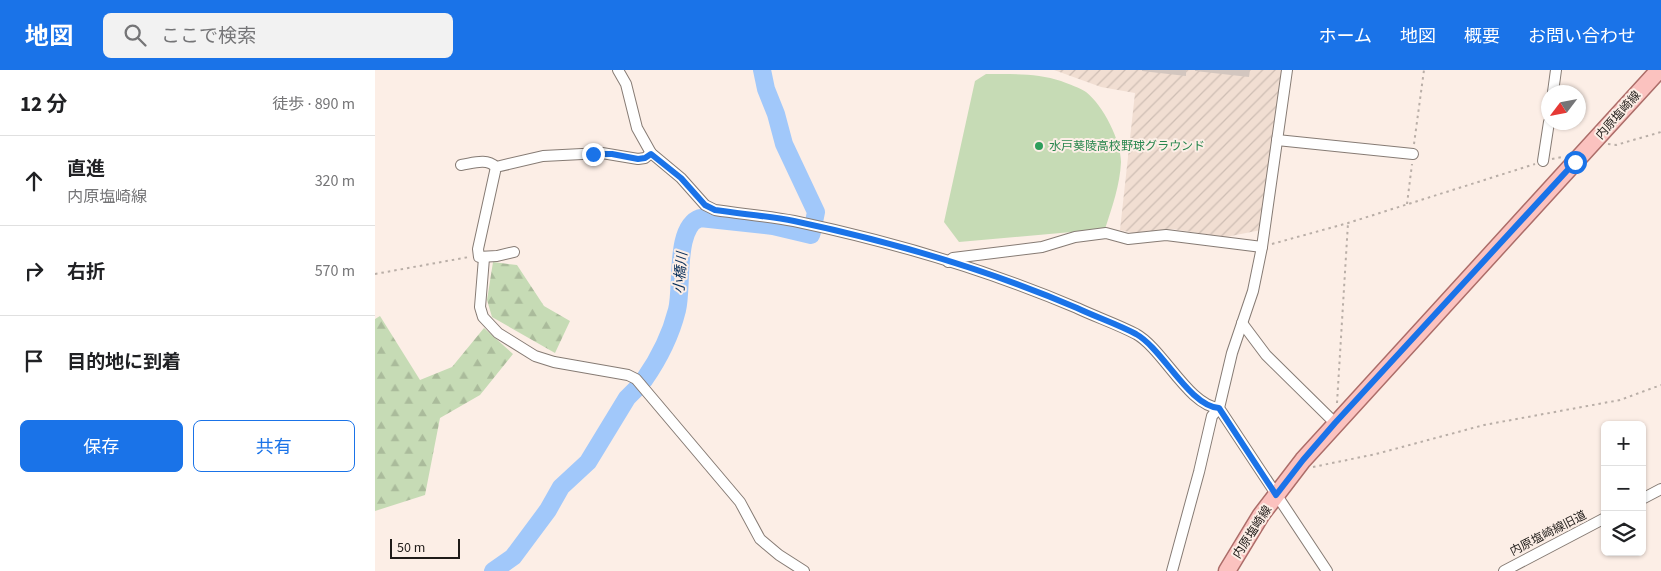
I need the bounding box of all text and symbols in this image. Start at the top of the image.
search box [103,13,453,58]
text: 地図 [25,19,73,54]
icon: search [121,21,149,49]
text: ここで検索 [161,23,256,50]
text: ホーム [1319,24,1372,49]
text: 地図 [1400,24,1436,49]
text: 概要 [1464,24,1500,49]
text: お問い合わせ [1528,24,1636,49]
north arrow [1541,85,1586,130]
street label: 内原塩崎線 [1592,87,1645,143]
text: 12 分 [20,89,67,119]
text: 徒歩 · 890 m [272,93,355,115]
place label: 水戸葵陵高校野球グラウンド [1049,138,1205,155]
marker: 水戸葵陵高校野球グラウンド [1033,140,1045,152]
route end [582,143,605,166]
route start [1564,151,1587,174]
text: 直進 [67,156,105,183]
icon: ahead [20,167,48,195]
text: 320 m [315,170,355,192]
text: 内原塩崎線 [67,186,147,208]
water label: 小橋川 [669,249,693,295]
icon: right [20,257,48,285]
text: 右折 [67,259,105,286]
text: 570 m [315,260,355,282]
icon: arrive [20,347,48,375]
text: 目的地に到着 [67,349,181,376]
button: 保存 [20,420,183,472]
button: 共有 [193,420,355,472]
map controls [1601,421,1646,556]
button: + [1601,421,1646,466]
button: − [1601,466,1646,511]
street label: 内原塩崎線 [1229,502,1276,562]
street label: 内原塩崎線旧道 [1507,507,1590,560]
button: layers [1601,511,1646,556]
scale bar [390,536,460,559]
text: 50 m [397,538,425,558]

